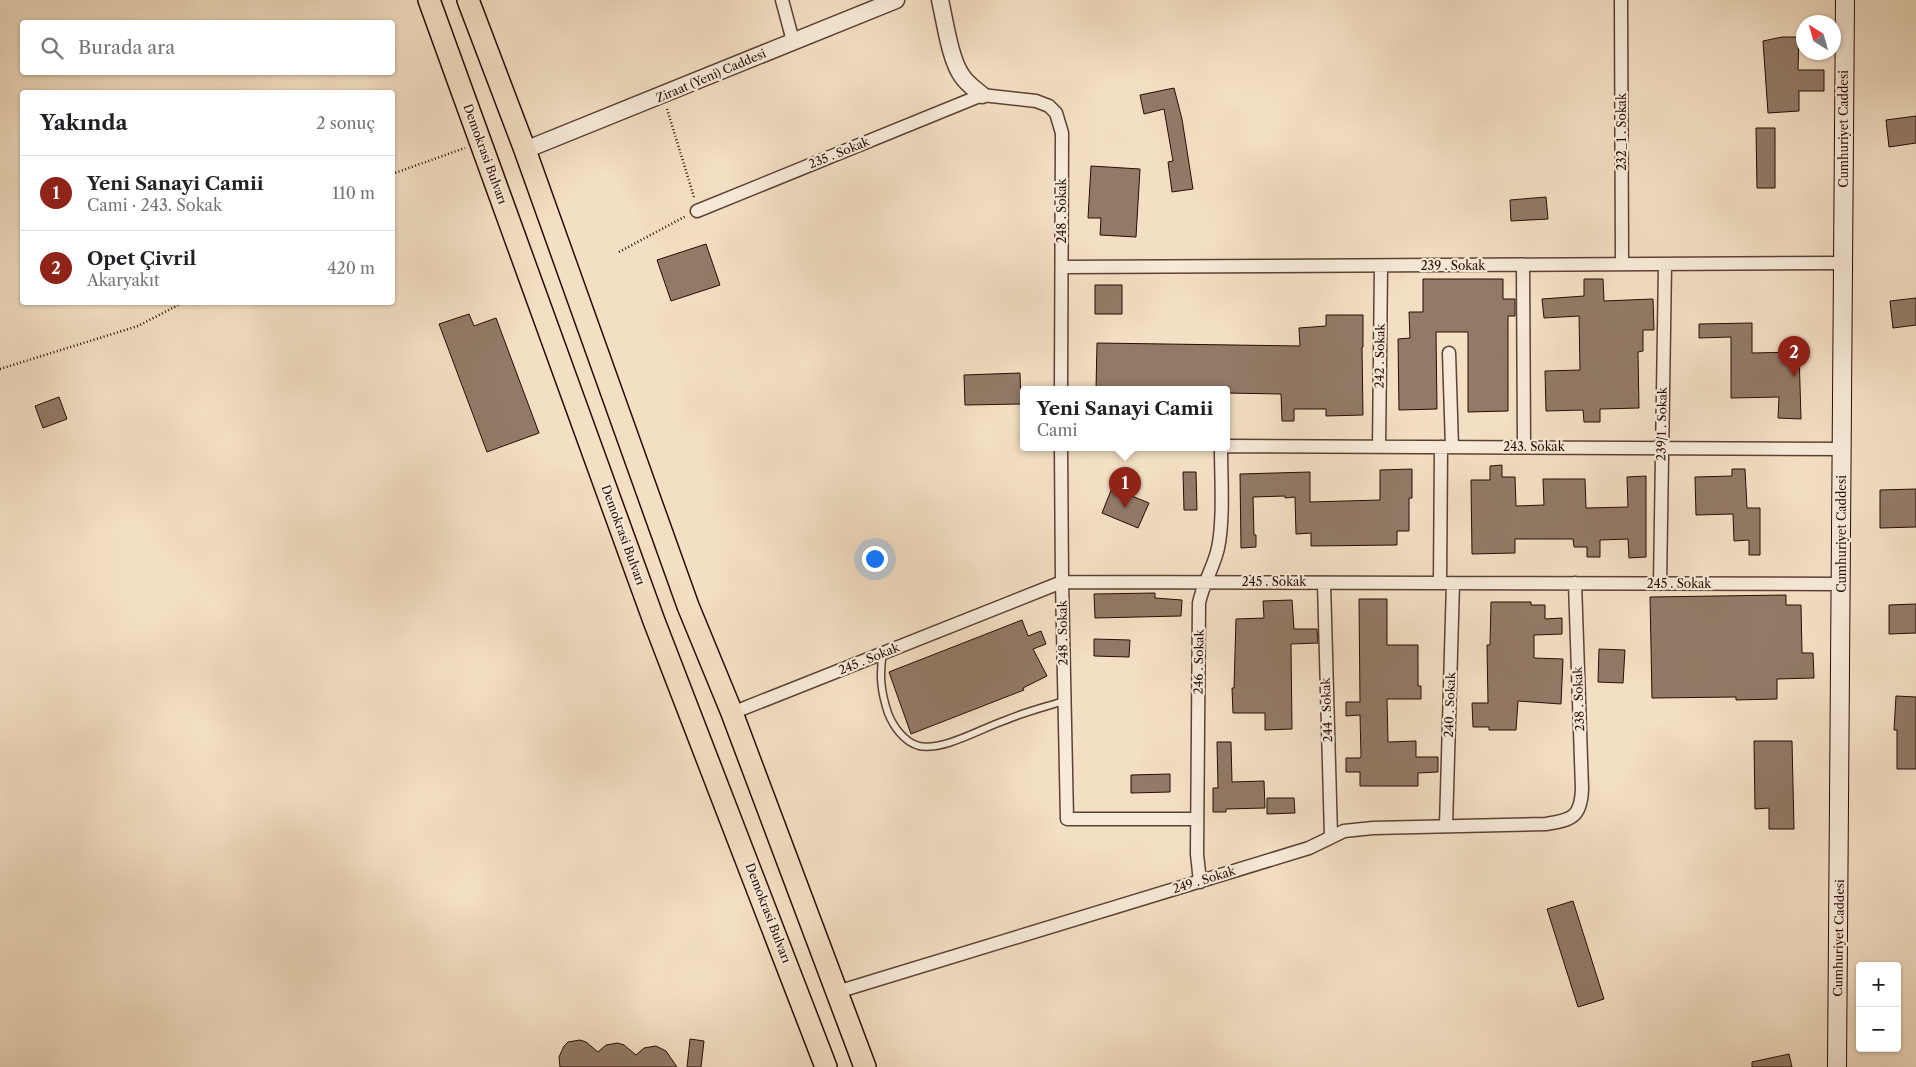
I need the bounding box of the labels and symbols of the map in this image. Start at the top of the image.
north arrow [1796,15,1841,60]
street label: Ziraat (Yeni) Caddesi [653,45,768,106]
street label: Cumhuriyet Caddesi [1836,70,1851,188]
street label: 232_1 . Sokak [1614,92,1629,171]
street label: Demokrasi Bulvarı [460,102,511,206]
street label: 235 . Sokak [806,133,872,171]
street label: 248 . Sokak [1054,177,1069,243]
street label: 239 . Sokak [1421,258,1486,273]
street label: 242 . Sokak [1371,322,1388,389]
pin: 2 [1778,336,1810,377]
street label: 239/1 . Sokak [1653,386,1670,461]
street label: 243. Sokak [1503,439,1566,454]
pin: 1 [1109,467,1141,508]
street label: Cumhuriyet Caddesi [1834,475,1849,593]
street label: Demokrasi Bulvarı [598,483,649,587]
your location [862,546,888,572]
street label: 245 . Sokak [1242,574,1307,589]
street label: 245 . Sokak [1647,576,1712,591]
street label: 248 . Sokak [1054,599,1071,666]
street label: 246 . Sokak [1190,628,1207,695]
street label: 245 . Sokak [836,639,902,678]
street label: 238 . Sokak [1570,665,1587,732]
street label: 240 . Sokak [1441,671,1458,738]
street label: 244 . Sokak [1318,676,1335,743]
street label: Demokrasi Bulvarı [743,861,795,965]
street label: 249 . Sokak [1171,863,1238,896]
street label: Cumhuriyet Caddesi [1830,879,1847,997]

